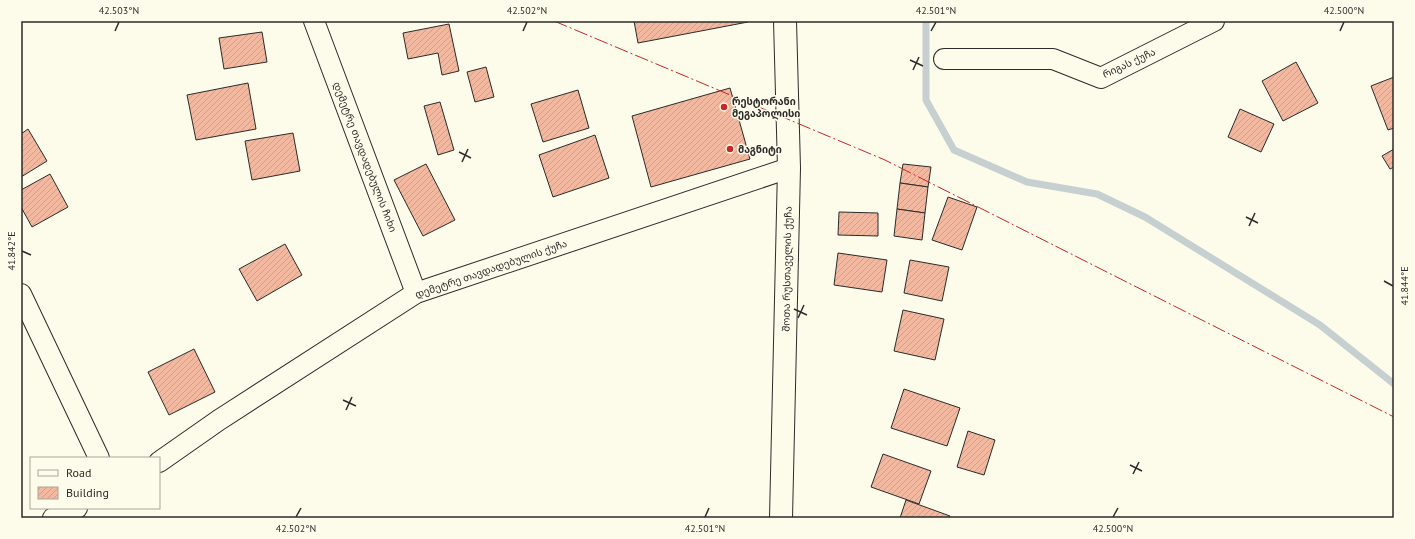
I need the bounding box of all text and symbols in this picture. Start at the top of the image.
text: 42.503°N [99,4,139,17]
text: 42.502°N [507,4,547,17]
text: 42.501°N [916,4,956,17]
text: 42.500°N [1324,4,1364,17]
street label: რიგას ქუჩა [1100,45,1158,81]
street label: დემეტრე თავდადებულის ჩიხი [330,80,400,234]
place label: რესტორანი მეგაპოლისი [732,95,800,120]
marker: რესტორანი მეგაპოლისი [719,102,729,112]
place label: მაგნიტი [738,143,782,156]
marker: მაგნიტი [725,144,735,154]
street label: შოთა რუსთაველის ქუჩა [779,206,795,332]
text: 41.842°E [5,232,18,271]
street label: დემეტრე თავდადებულის ქუჩა [413,237,569,301]
text: 41.844°E [1398,267,1411,306]
legend [30,457,160,509]
text: Road [66,465,91,480]
text: Building [66,485,109,500]
text: 42.502°N [276,522,316,535]
text: 42.501°N [685,522,725,535]
text: 42.500°N [1093,522,1133,535]

